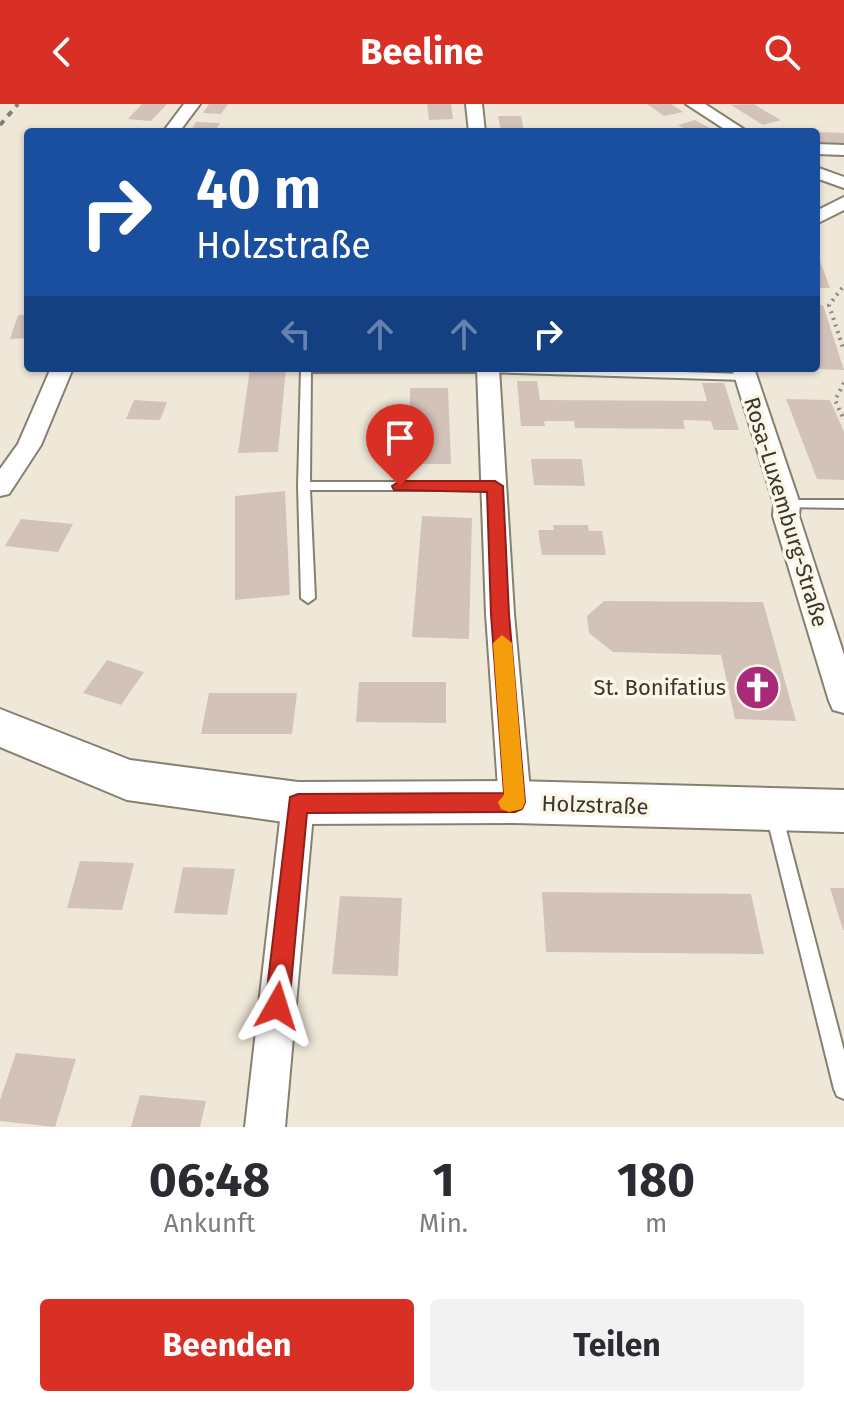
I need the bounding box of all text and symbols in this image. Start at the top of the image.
icon: back [40,30,84,74]
text: Beeline [360,30,484,74]
icon: search [760,30,804,74]
text: 40 m [196,156,321,223]
icon: right [64,160,168,264]
text: Holzstraße [196,224,371,268]
icon: left [274,312,318,356]
icon: ahead [358,312,402,356]
icon: ahead [442,312,486,356]
icon: right [526,312,570,356]
street label: Rosa-Luxemburg-Straße [738,394,834,630]
pin [366,404,434,486]
icon: arrive [378,416,422,460]
church icon: St. Bonifatius [733,663,781,711]
place label: St. Bonifatius [593,674,726,701]
street label: Holzstraße [541,790,649,820]
position arrow [235,964,319,1048]
text: 06:48 [149,1151,270,1209]
text: 1 [432,1151,455,1209]
text: 180 [617,1151,695,1209]
text: Ankunft [164,1208,255,1239]
text: Min. [419,1208,468,1239]
text: m [645,1208,667,1239]
button: Beenden [40,1299,414,1391]
button: Teilen [430,1299,804,1391]

